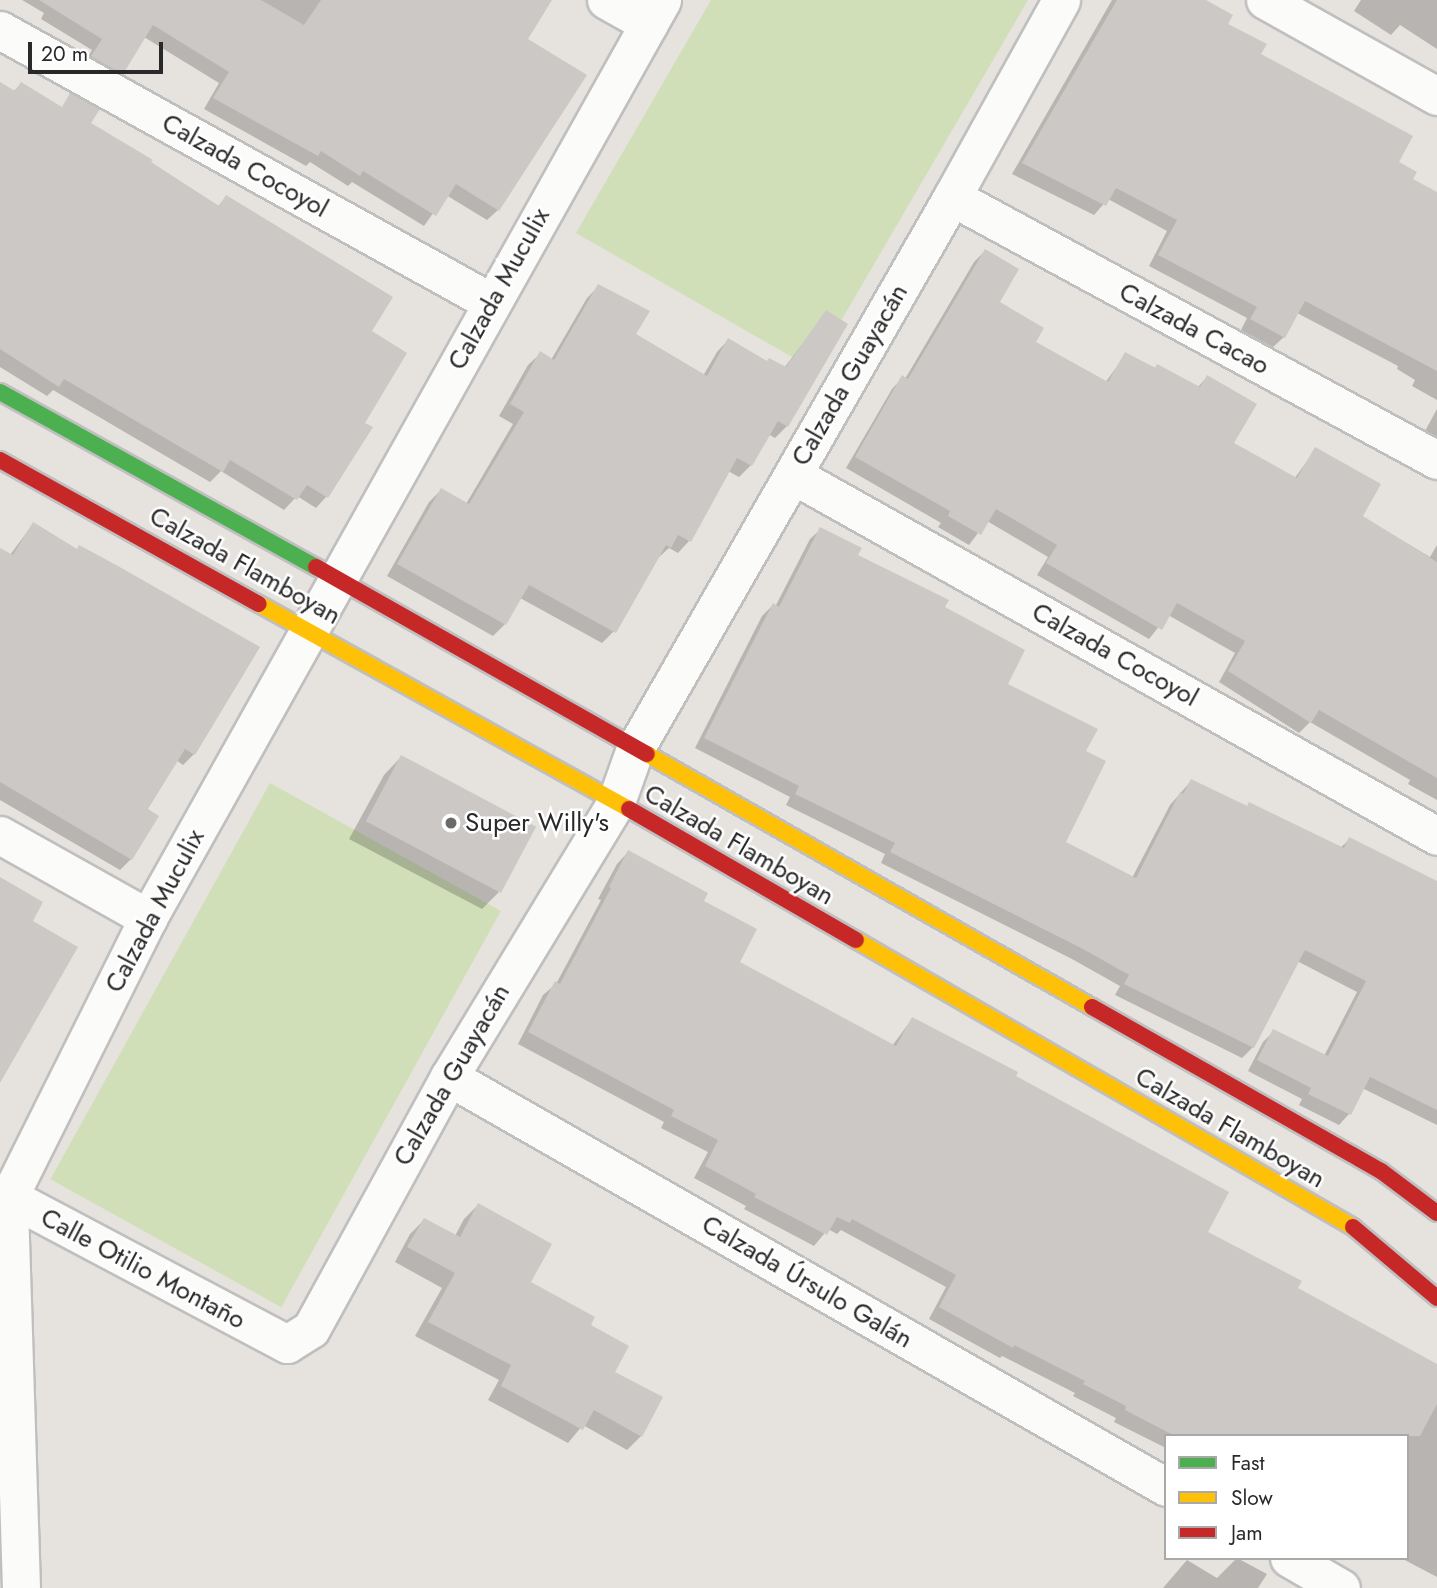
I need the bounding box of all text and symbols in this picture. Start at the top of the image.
scale bar [32,28,166,72]
text: 20 m [41,39,88,69]
street label: Calzada Cocoyol [156,107,334,225]
street label: Calzada Muculix [442,203,556,375]
street label: Calzada Cacao [1114,276,1274,382]
street label: Calzada Guayacán [785,279,915,471]
street label: Calzada Flamboyan [144,501,346,631]
street label: Calzada Cocoyol [1026,596,1204,714]
street label: Calzada Flamboyan [639,778,839,912]
place label: Super Willy's [465,807,609,839]
marker: Super Willy's [443,815,459,831]
street label: Calzada Muculix [99,824,211,998]
street label: Calzada Guayacán [387,979,517,1171]
street label: Calzada Flamboyan [1130,1061,1330,1195]
street label: Calle Otilio Montaño [35,1202,251,1336]
street label: Calzada Úrsulo Galán [696,1209,918,1355]
legend [1164,1434,1409,1560]
text: Fast [1231,1448,1264,1478]
text: Slow [1231,1483,1273,1513]
text: Jam [1231,1518,1263,1548]

